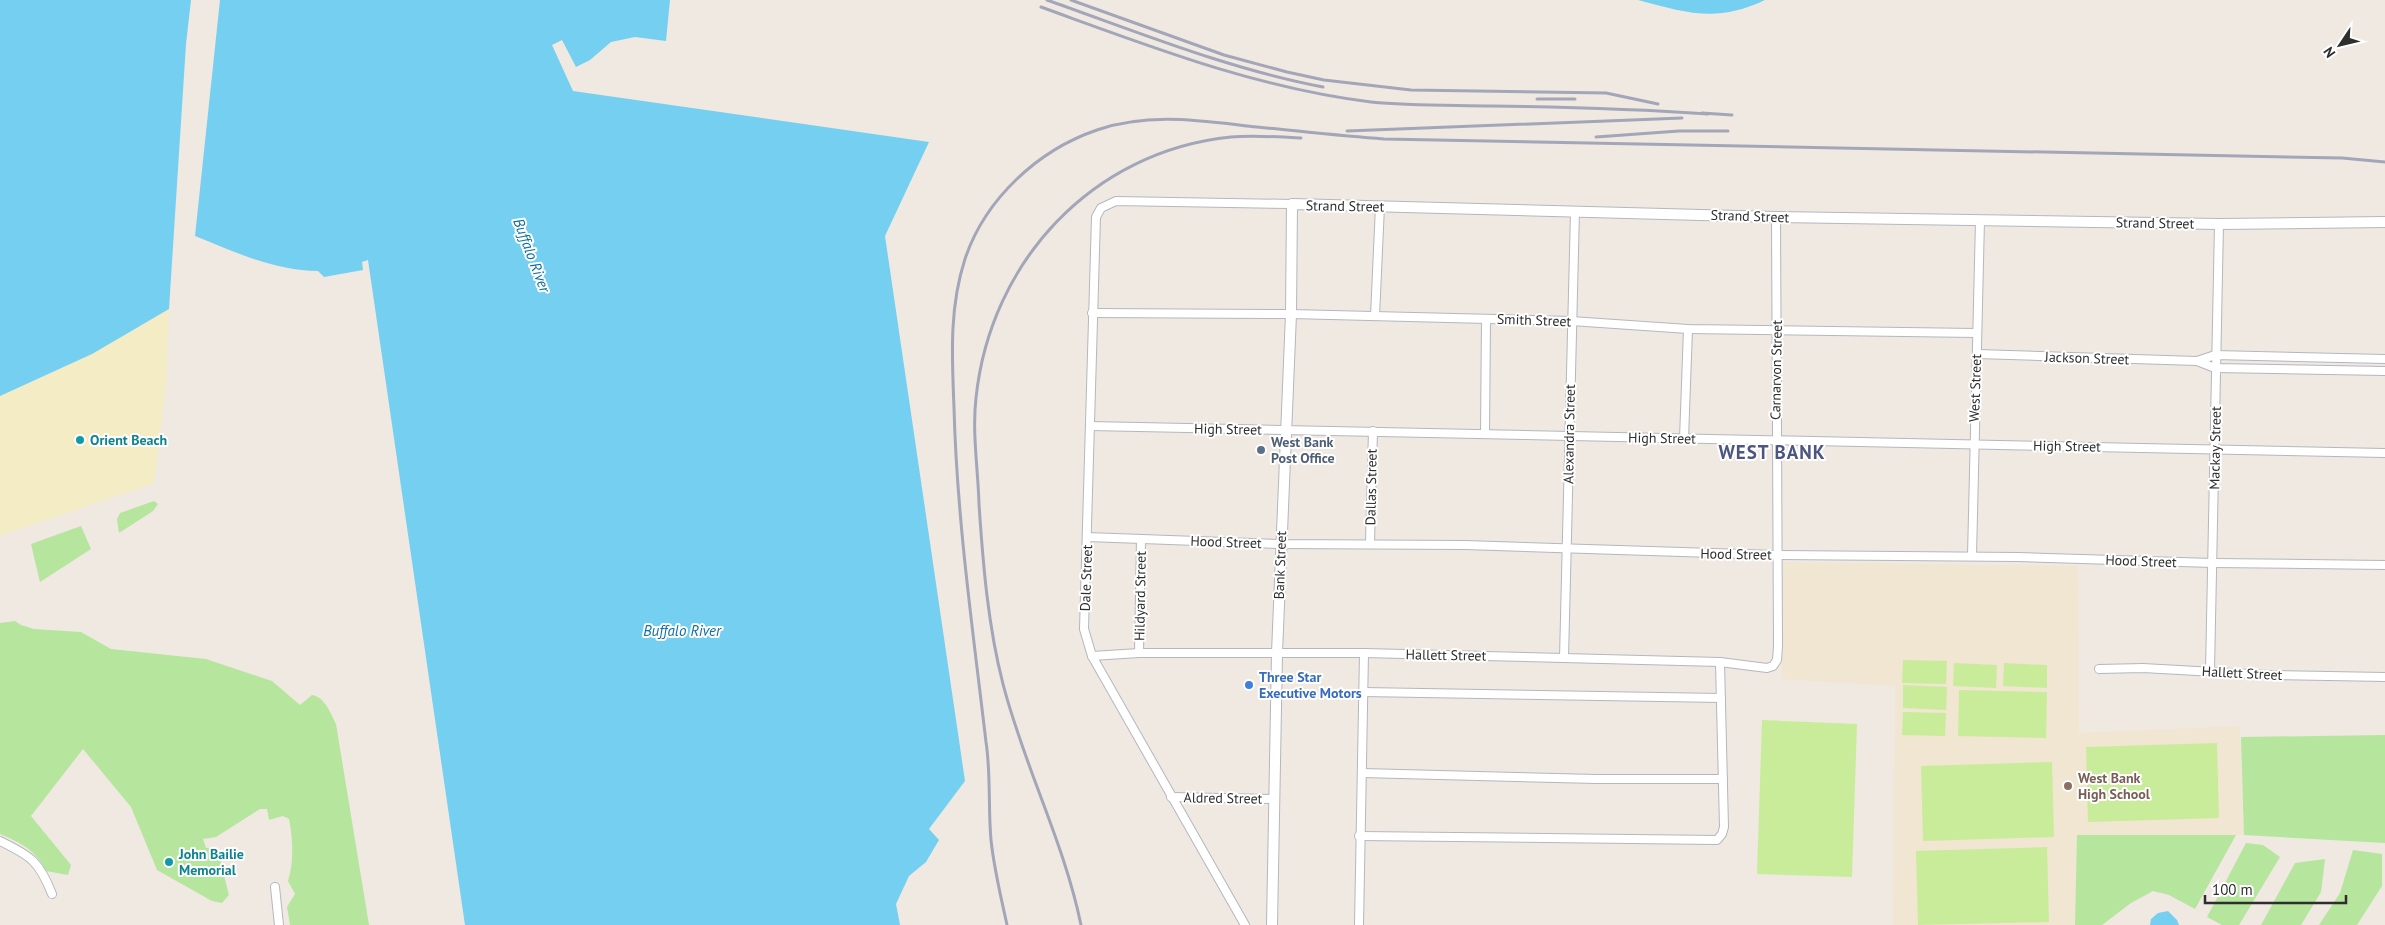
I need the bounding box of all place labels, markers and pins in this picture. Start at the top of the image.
place label: Orient Beach [90,431,167,449]
place label: West Bank Post Office [1271,433,1335,467]
marker: Orient Beach [74,434,86,446]
marker: West Bank Post Office [1255,444,1267,456]
place label: Three Star Executive Motors [1259,668,1362,702]
marker: Three Star Executive Motors [1243,679,1255,691]
place label: West Bank High School [2078,769,2151,803]
marker: West Bank High School [2062,780,2074,792]
place label: John Bailie Memorial [178,845,244,879]
marker: John Bailie Memorial [163,856,175,868]

